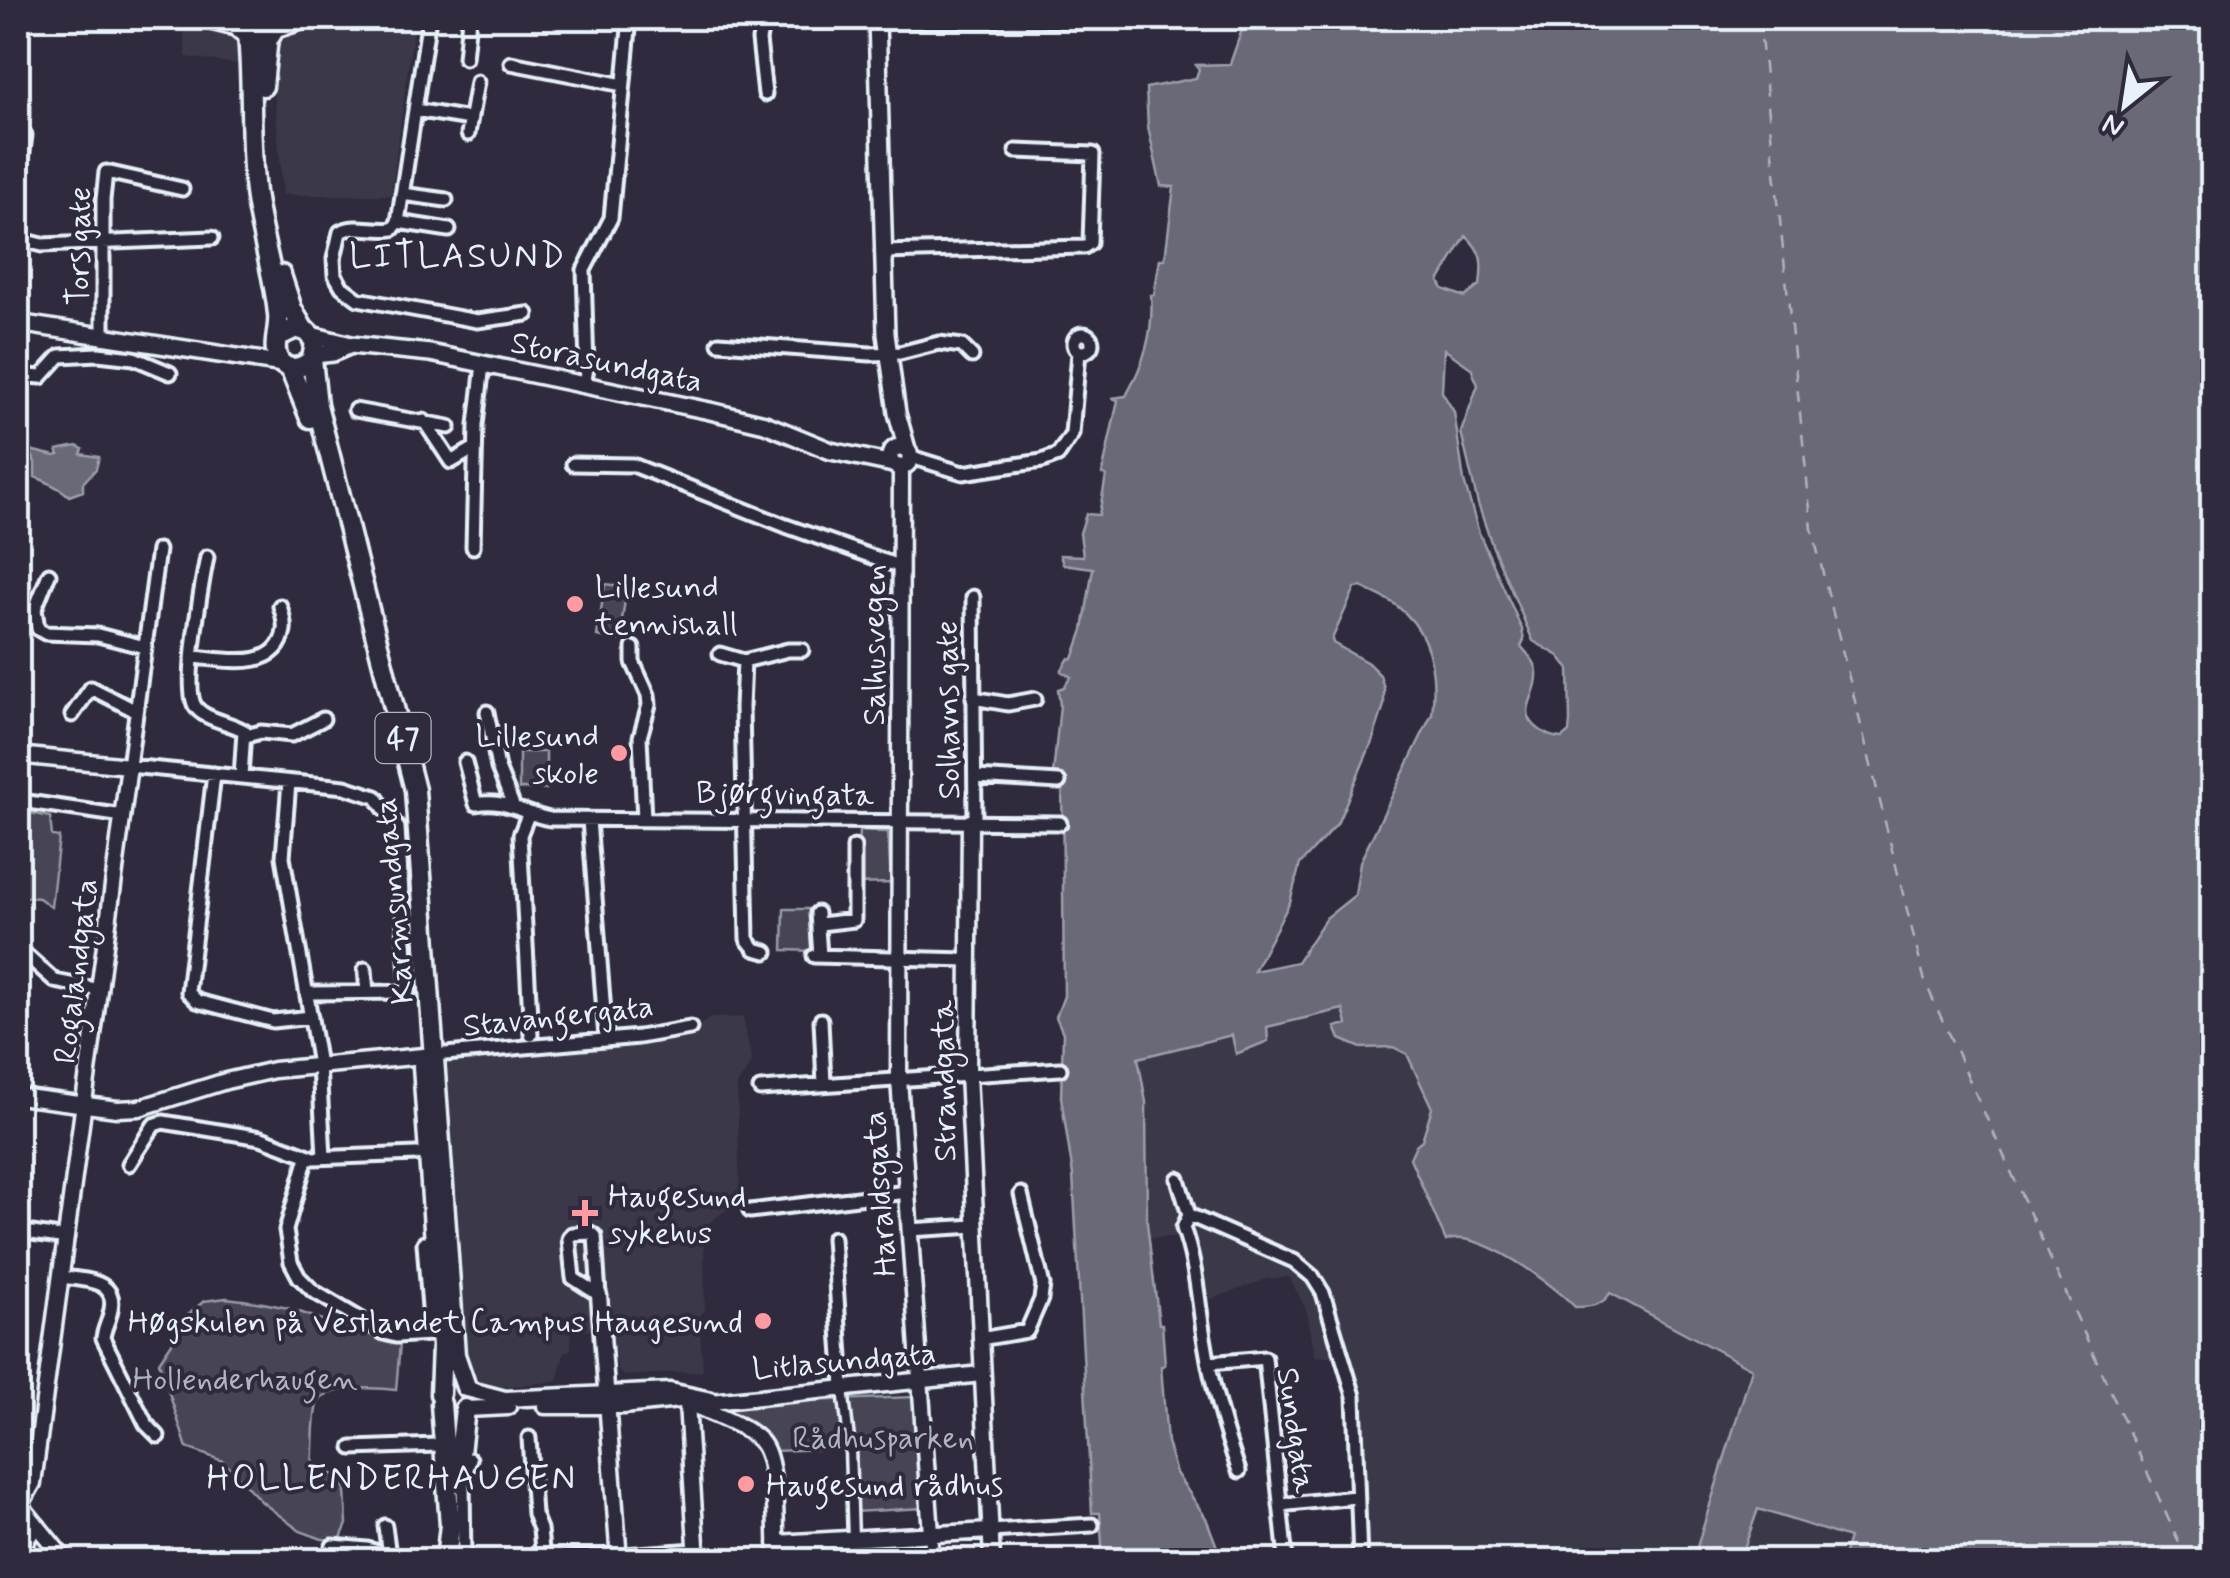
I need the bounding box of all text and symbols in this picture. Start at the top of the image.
north arrow [2075,55,2175,155]
text: N [2096,104,2131,145]
street label: Tors gate [58,186,102,306]
district label: LITLASUND [349,234,567,280]
street label: Storasundgata [507,322,706,404]
street label: Salhusvegen [854,564,898,726]
place label: Lillesund tennishall [594,567,737,646]
marker: Lillesund tennishall [564,593,586,615]
street label: Solhavns gate [926,620,972,800]
road number: 47 [376,713,430,763]
place label: Lillesund skole [475,716,599,795]
marker: Lillesund skole [608,742,630,764]
street label: Bjørgvingata [696,772,875,821]
street label: Karmsundgata [365,796,425,1006]
street label: Rogalandgata [45,876,112,1067]
street label: Stavangergata [461,986,656,1051]
street label: Strandgata [923,999,969,1162]
street label: Haraldsgata [854,1109,910,1278]
place label: Haugesund sykehus [608,1176,746,1255]
marker: Haugesund sykehus [572,1200,598,1226]
place label: Høgskulen på Vestlandet Campus Haugesund [128,1302,743,1344]
marker: Høgskulen på Vestlandet Campus Haugesund [752,1310,774,1332]
street label: Litlasundgata [751,1333,938,1391]
park label: Hollenderhaugen [132,1359,358,1404]
street label: Sundgata [1265,1365,1325,1497]
park label: Rådhusparken [792,1418,974,1460]
district label: HOLLENDERHAUGEN [206,1456,578,1502]
place label: Haugesund rådhus [766,1465,1003,1510]
marker: Haugesund rådhus [735,1473,757,1495]

